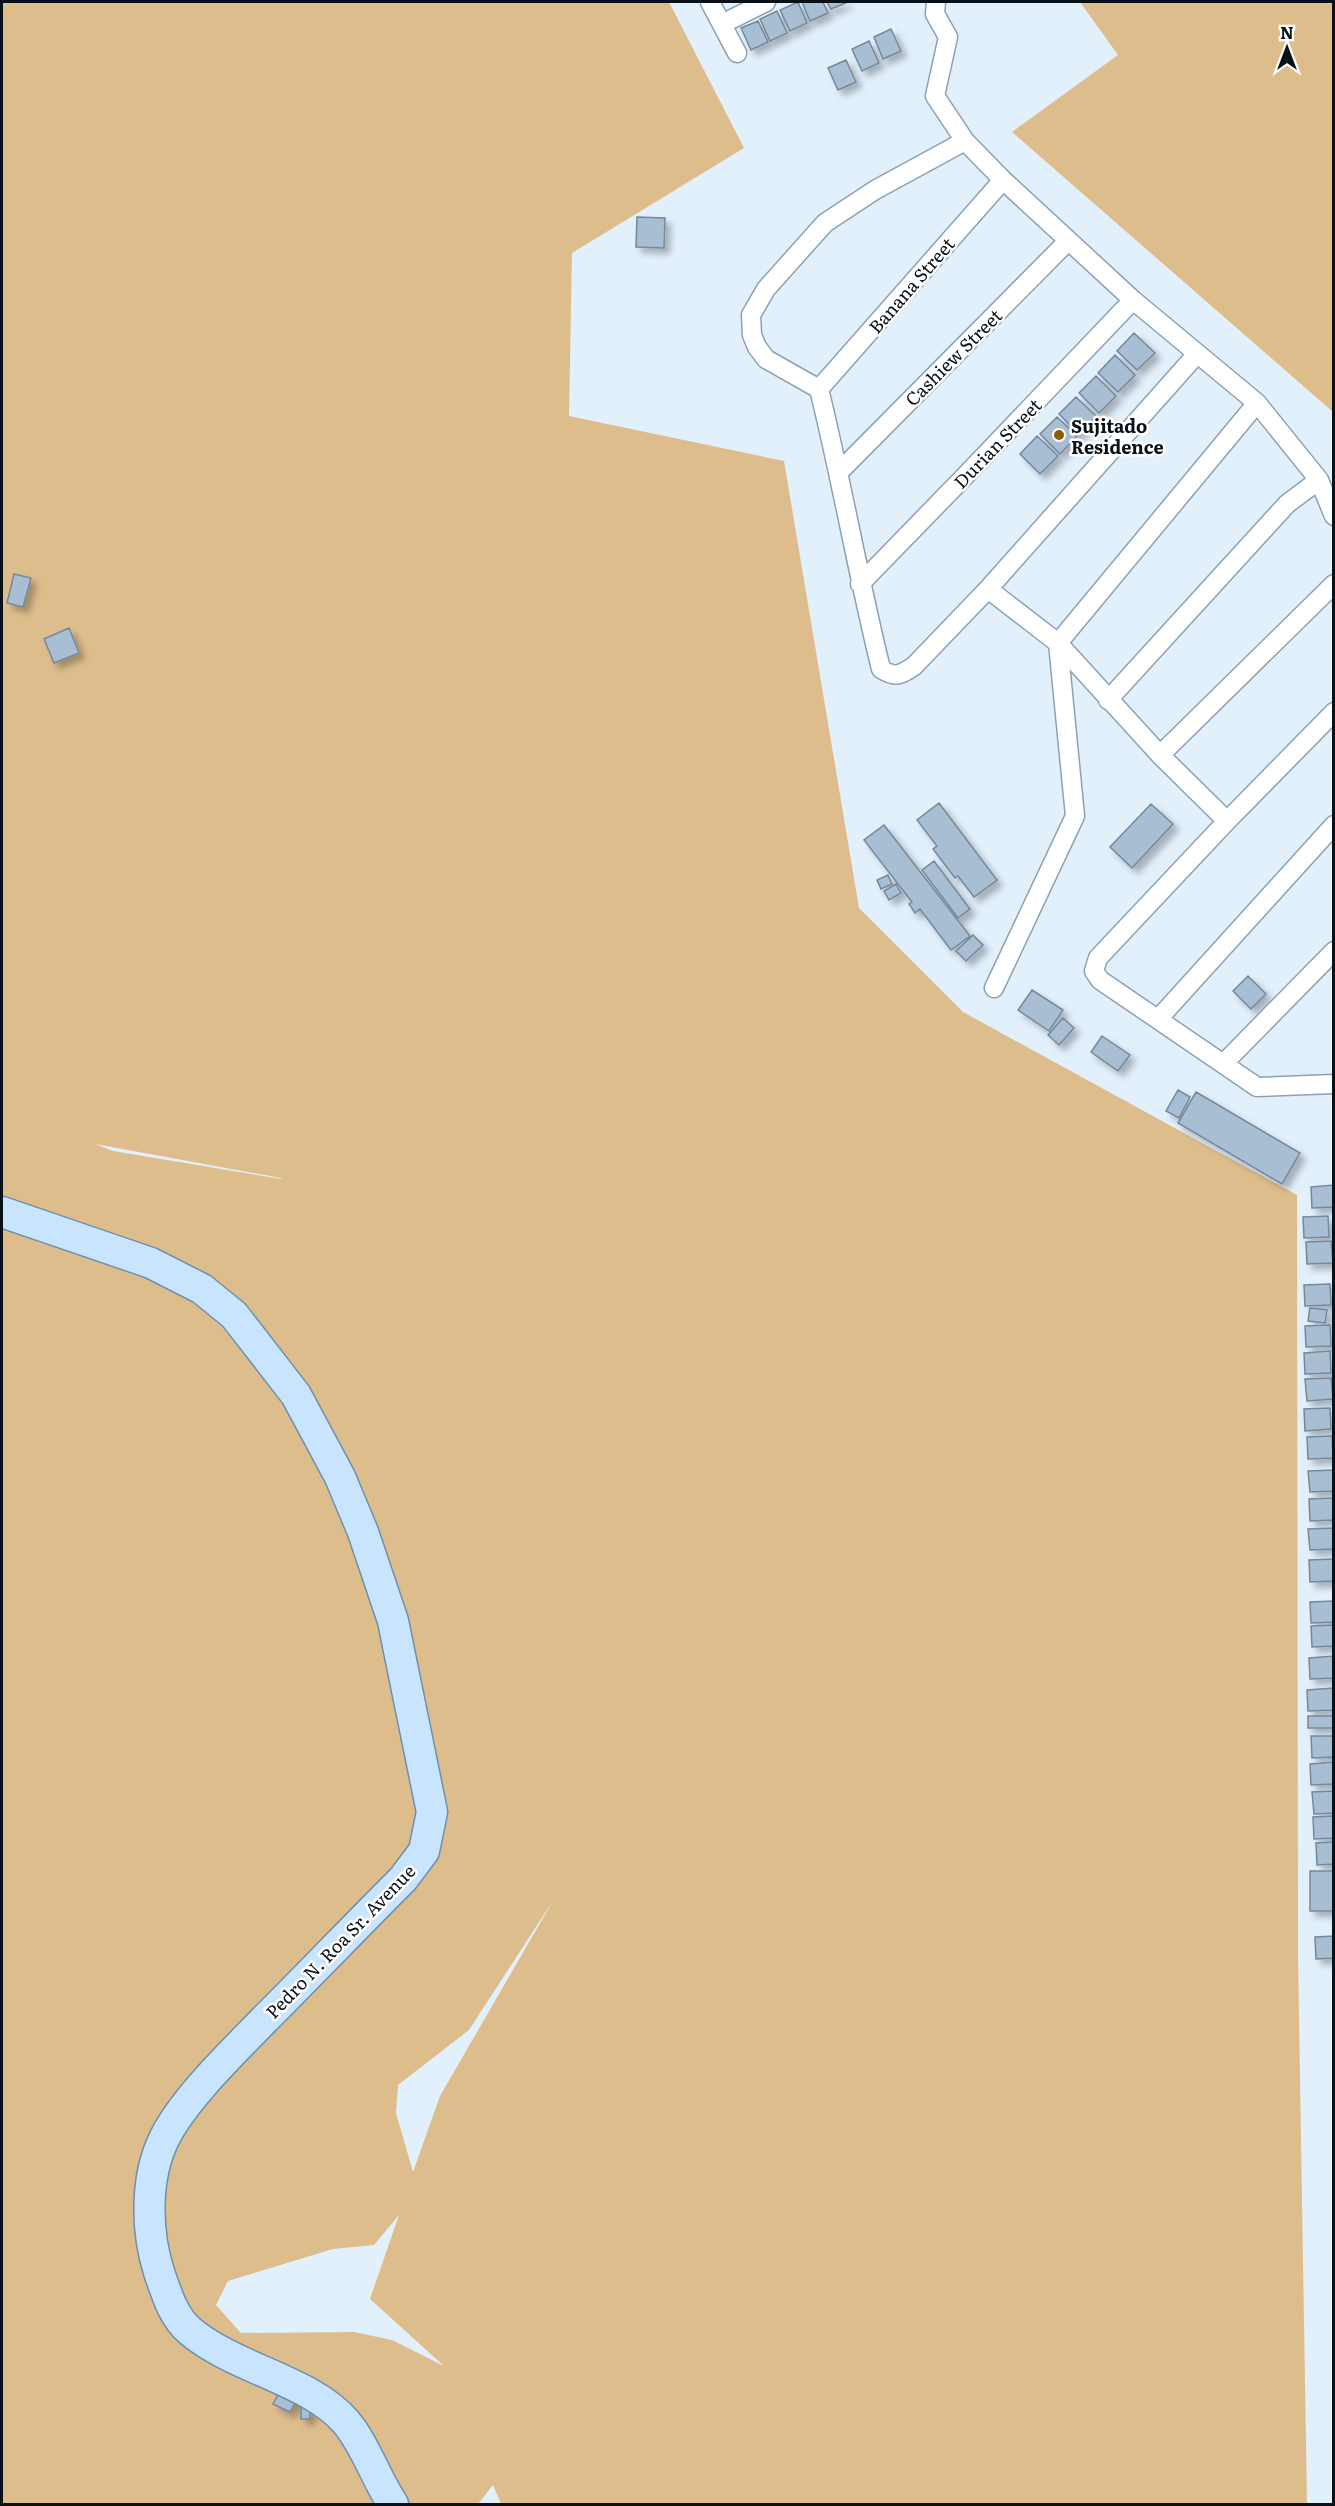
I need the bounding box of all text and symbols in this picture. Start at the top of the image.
north arrow [1257,18,1317,78]
text: N [1280,20,1294,44]
street label: Banana Street [862,230,961,339]
street label: Cashiew Street [898,302,1008,412]
street label: Durian Street [947,391,1048,494]
place label: Sujitado Residence [1071,412,1164,460]
marker: Sujitado Residence [1052,428,1066,442]
street label: Pedro N. Roa Sr. Avenue [259,1858,421,2024]

